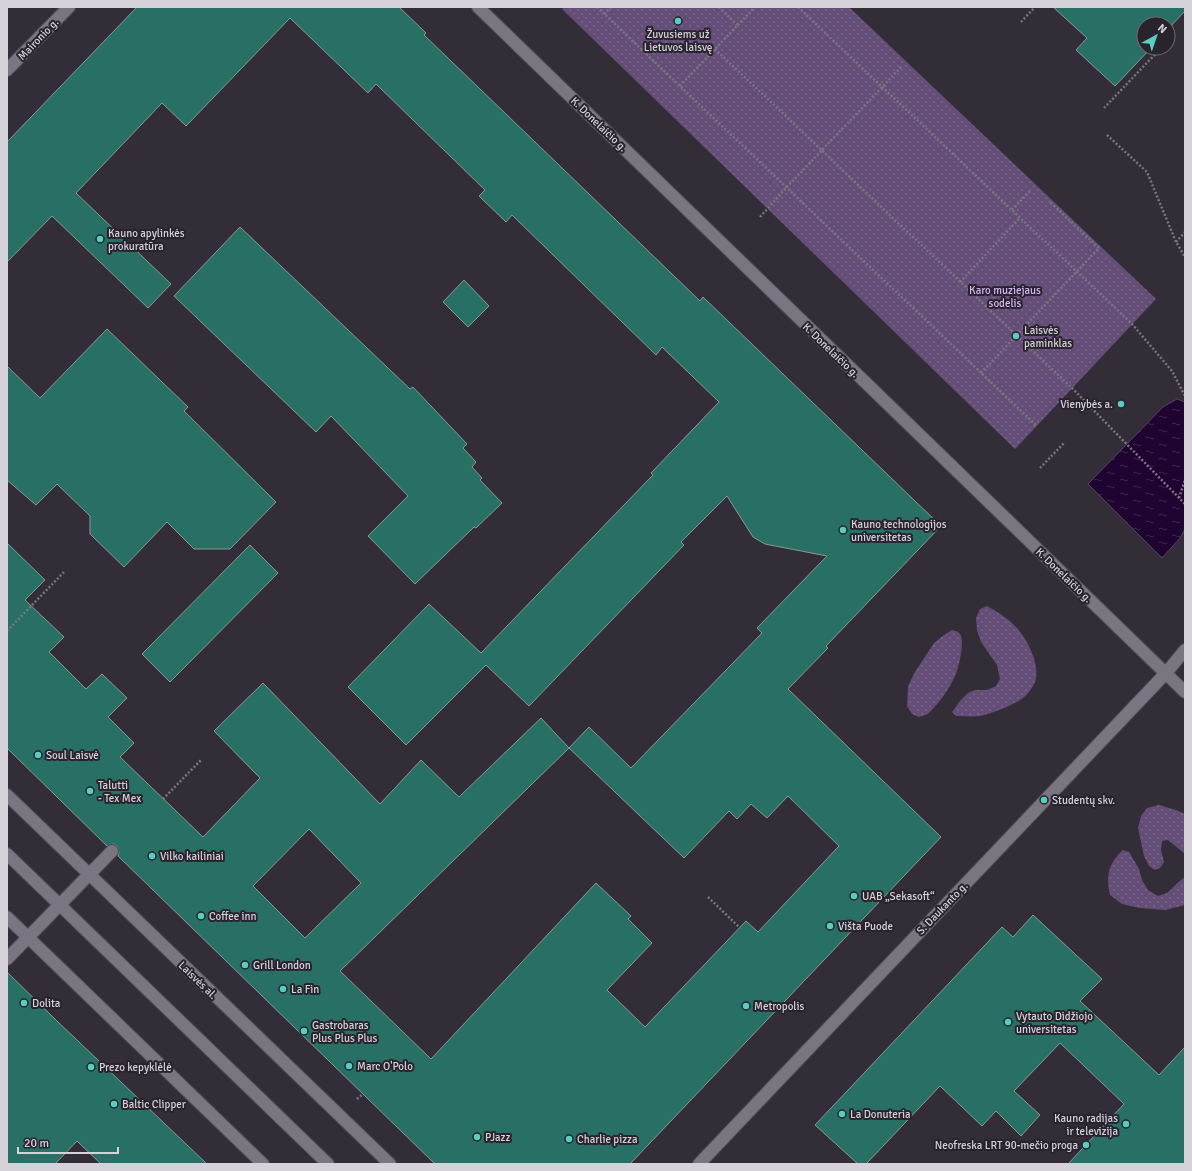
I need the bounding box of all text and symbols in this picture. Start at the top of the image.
street label: Maironio g. [15,16,61,63]
marker: Žuvusiems už Lietuvos laisvę [673,16,683,26]
north arrow [1136,16,1176,56]
text: N [1155,21,1169,36]
place label: Žuvusiems už Lietuvos laisvę [644,27,712,54]
street label: K. Donelaičio g. [568,94,630,155]
place label: Kauno apylinkės prokuratūra [108,227,185,253]
marker: Kauno apylinkės prokuratūra [95,234,105,244]
park label: Karo muziejaus sodelis [969,284,1041,310]
street label: K. Donelaičio g. [800,320,862,381]
place label: Laisvės paminklas [1024,324,1072,350]
marker: Laisvės paminklas [1011,331,1021,341]
place label: Vienybės a. [1060,398,1113,411]
marker: Vienybės a. [1116,399,1126,409]
place label: Kauno technologijos universitetas [851,518,947,544]
marker: Kauno technologijos universitetas [838,525,848,535]
street label: K. Donelaičio g. [1033,545,1095,606]
place label: Soul Laisvė [46,749,99,762]
marker: Soul Laisvė [33,750,43,760]
place label: Talutti - Tex Mex [98,779,141,805]
marker: Talutti - Tex Mex [85,786,95,796]
place label: Studentų skv. [1052,794,1115,807]
marker: Studentų skv. [1039,795,1049,805]
place label: Vilko kailiniai [160,850,224,863]
marker: Vilko kailiniai [147,851,157,861]
street label: S. Daukanto g. [914,879,971,937]
place label: UAB „Sekasoft“ [862,890,935,903]
marker: UAB „Sekasoft“ [849,891,859,901]
place label: Coffee inn [209,910,257,923]
marker: Coffee inn [196,911,206,921]
place label: Višta Puode [838,920,893,933]
marker: Višta Puode [825,921,835,931]
street label: Laisvės al. [176,959,220,1002]
place label: Grill London [253,959,311,972]
marker: Grill London [240,960,250,970]
place label: La Fin [291,983,319,996]
marker: La Fin [278,984,288,994]
place label: Dolita [32,997,61,1010]
marker: Dolita [19,998,29,1008]
place label: Metropolis [754,1000,805,1013]
marker: Metropolis [741,1001,751,1011]
place label: Vytauto Didžiojo universitetas [1016,1010,1093,1036]
marker: Vytauto Didžiojo universitetas [1003,1017,1013,1027]
place label: Gastrobaras Plus Plus Plus [312,1019,378,1045]
marker: Gastrobaras Plus Plus Plus [299,1026,309,1036]
place label: Marc O'Polo [357,1060,413,1073]
place label: Prezo kepyklėlė [99,1061,172,1074]
marker: Marc O'Polo [344,1061,354,1071]
marker: Prezo kepyklėlė [86,1062,96,1072]
place label: Baltic Clipper [122,1098,186,1111]
marker: Baltic Clipper [109,1099,119,1109]
place label: La Donuteria [850,1108,911,1121]
marker: La Donuteria [837,1109,847,1119]
place label: Kauno radijas ir televizija [1054,1112,1118,1138]
marker: Kauno radijas ir televizija [1121,1119,1131,1129]
scale bar [18,1129,118,1155]
place label: PJazz [485,1131,510,1144]
marker: PJazz [472,1132,482,1142]
place label: Charlie pizza [577,1133,638,1146]
marker: Charlie pizza [564,1134,574,1144]
text: 20 m [24,1136,49,1151]
place label: Neofreska LRT 90-mečio proga [935,1139,1078,1152]
marker: Neofreska LRT 90-mečio proga [1081,1140,1091,1150]

